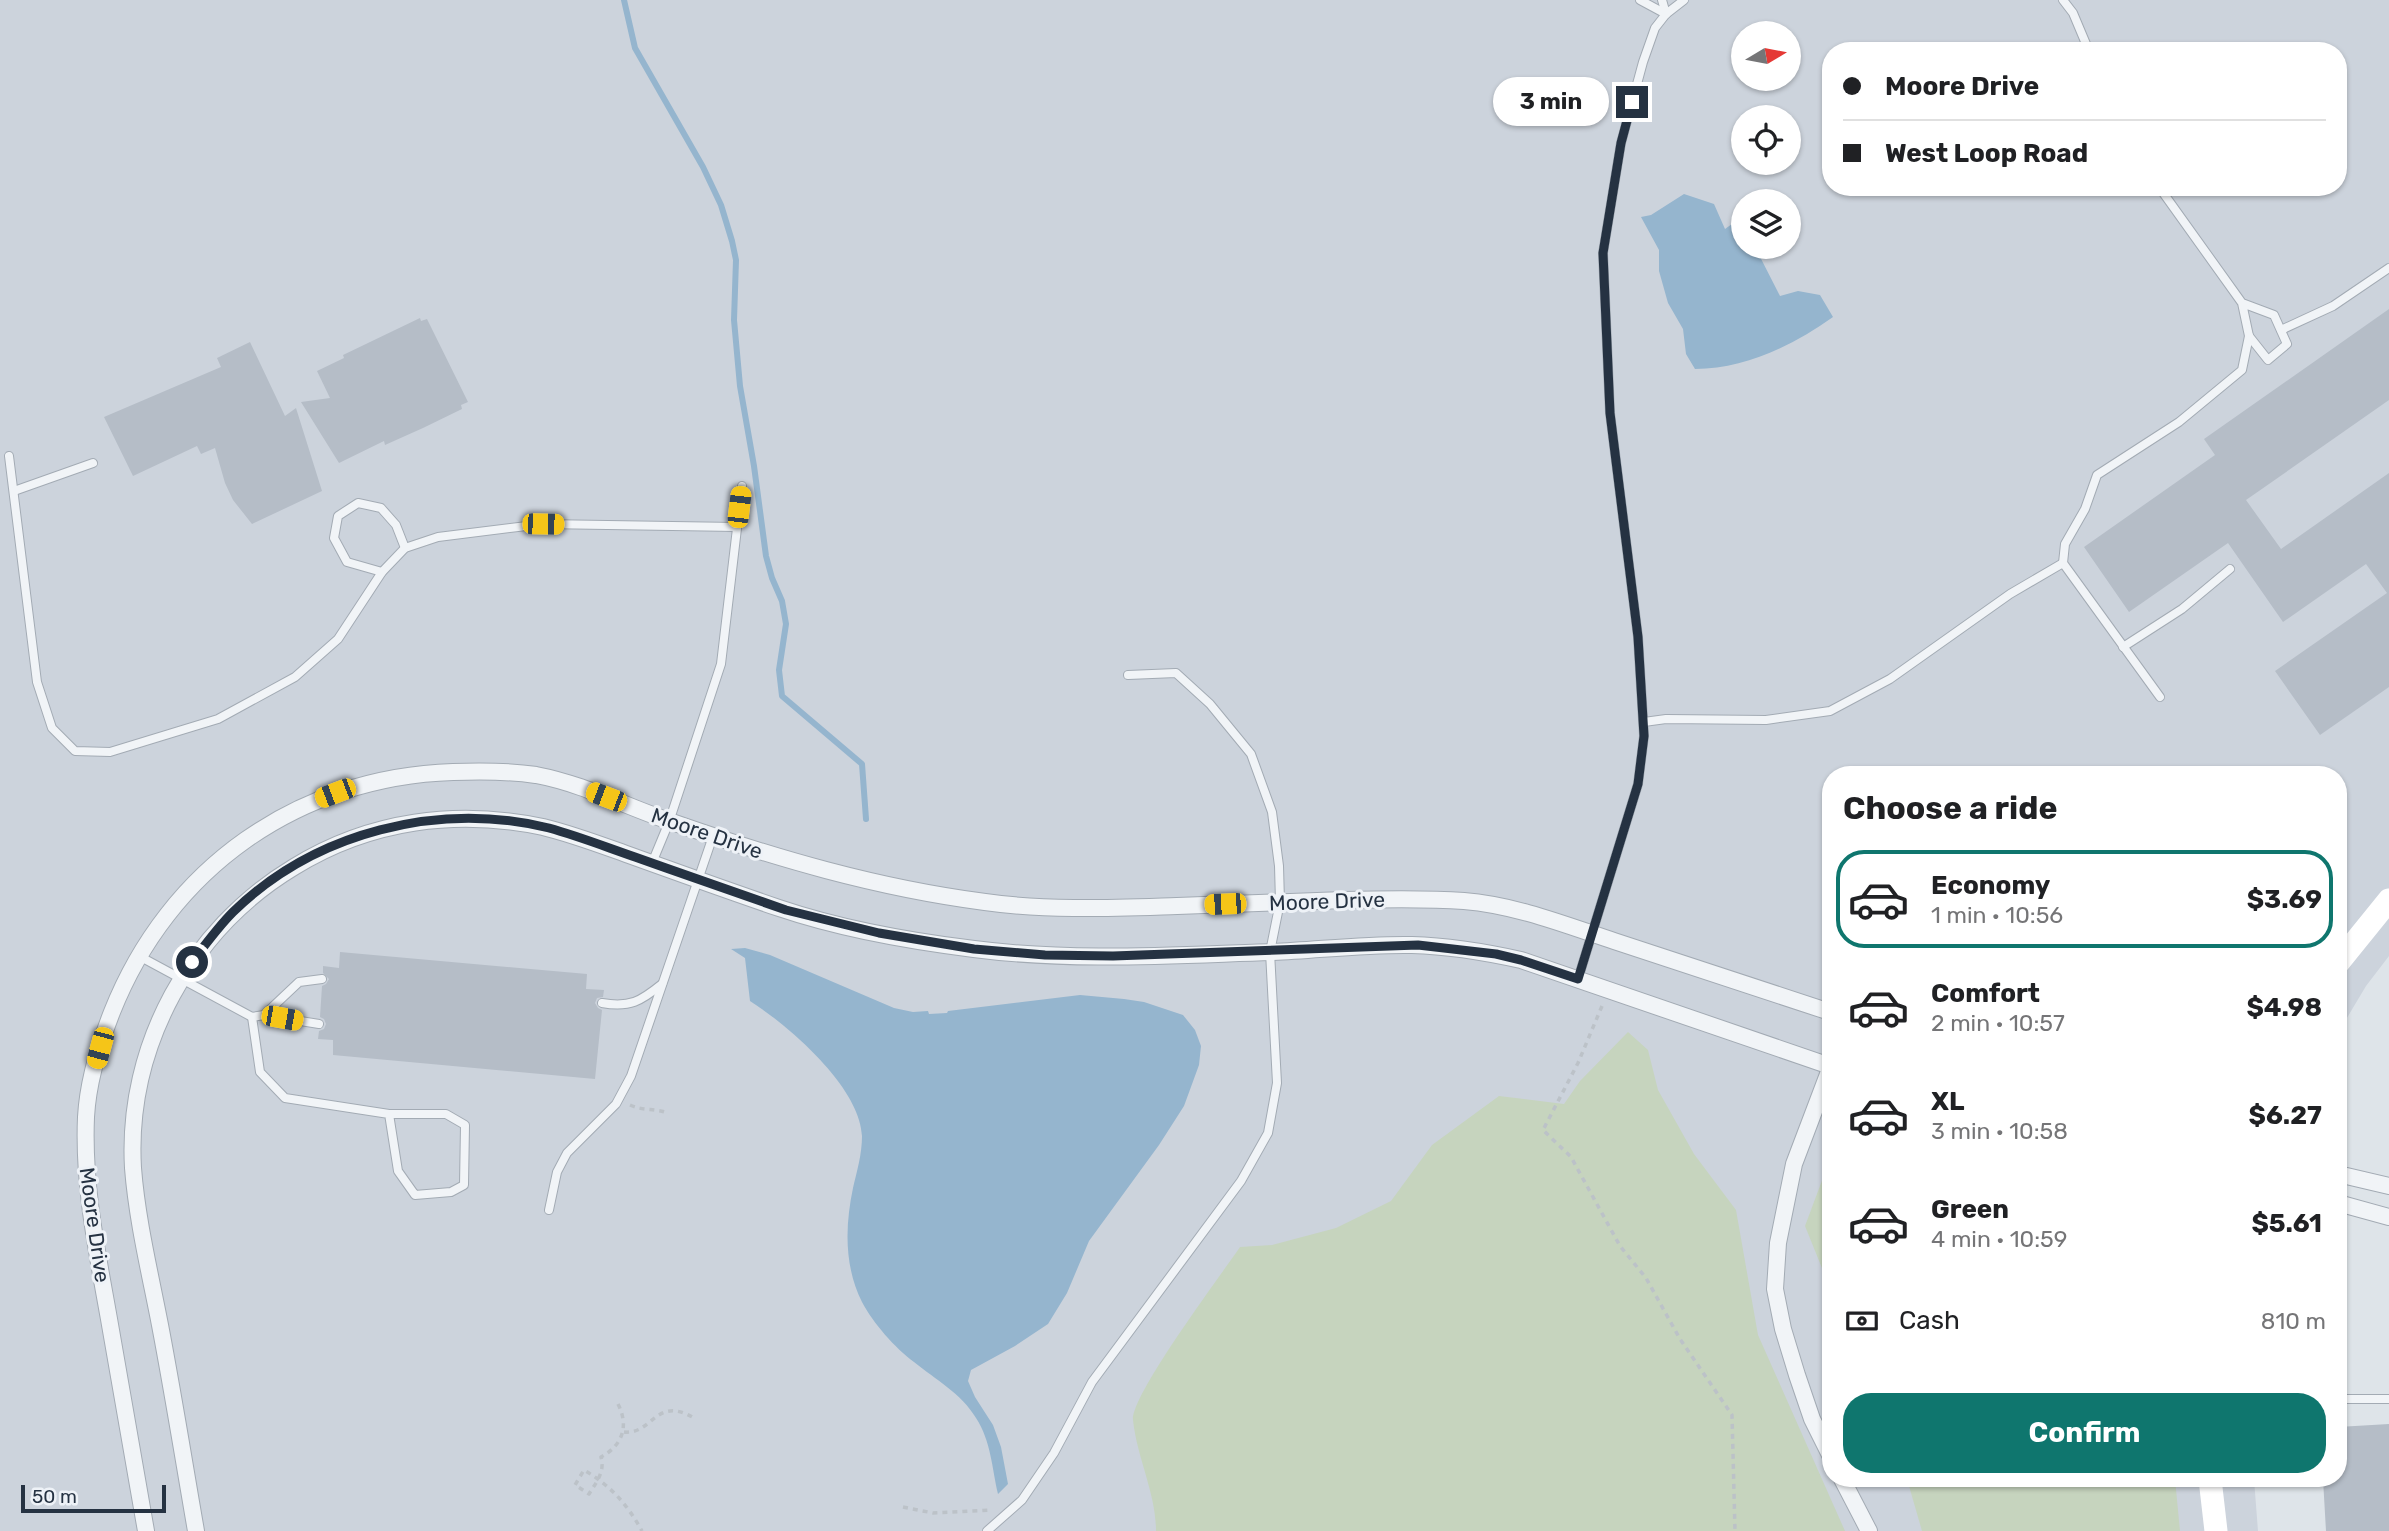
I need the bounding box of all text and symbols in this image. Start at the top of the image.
north arrow [1731,21,1801,91]
map controls [1731,21,1801,259]
text: Moore Drive [1885,71,2039,102]
callout: 3 min [1492,78,1608,126]
route end [1616,86,1648,118]
text: 3 min [1520,87,1582,115]
button: locate [1731,105,1801,175]
text: West Loop Road [1885,138,2088,169]
button: layers [1731,189,1801,259]
car [727,485,752,529]
car [522,513,565,535]
car [312,776,359,810]
car [583,780,630,814]
text: Choose a ride [1843,789,2057,827]
street label: Moore Drive [648,802,766,864]
icon: car [1847,868,1910,931]
text: Economy [1931,870,2050,901]
text: $3.69 [2247,884,2322,915]
street label: Moore Drive [1269,886,1385,916]
car [1204,893,1247,915]
text: 1 min · 10:56 [1931,901,2063,929]
route start [176,946,208,978]
icon: car [1847,976,1910,1039]
text: Comfort [1931,978,2040,1009]
text: $4.98 [2246,992,2322,1023]
car [260,1004,305,1032]
text: 2 min · 10:57 [1931,1009,2065,1037]
car [85,1025,116,1071]
icon: car [1847,1084,1910,1147]
text: XL [1931,1086,1964,1117]
text: $6.27 [2249,1100,2322,1131]
text: 3 min · 10:58 [1931,1117,2068,1145]
street label: Moore Drive [75,1166,115,1284]
icon: car [1847,1192,1910,1255]
text: Green [1931,1194,2009,1225]
text: $5.61 [2251,1208,2322,1239]
text: 4 min · 10:59 [1931,1225,2067,1253]
icon: cash [1843,1302,1881,1340]
text: Cash [1899,1305,1960,1336]
text: 810 m [2261,1307,2326,1335]
button: Confirm [1843,1393,2326,1473]
scale bar [21,1482,166,1514]
text: 50 m [32,1485,77,1508]

